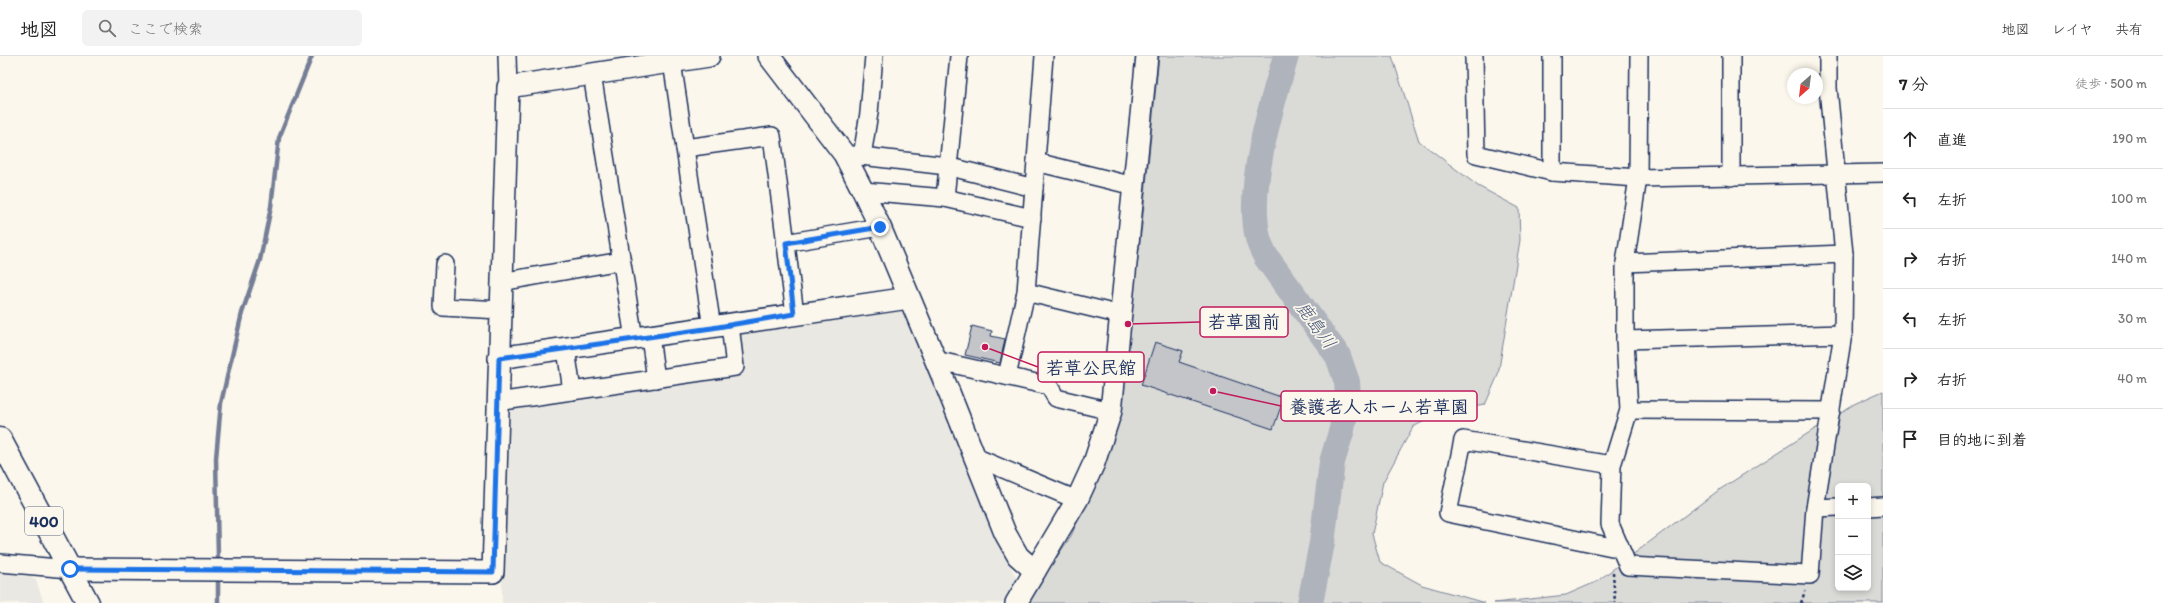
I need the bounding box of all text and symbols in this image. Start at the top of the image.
search box [82,10,362,46]
icon: search [96,17,118,39]
text: 地図 [20,18,58,41]
text: ここで検索 [128,20,203,38]
text: 地図 [2002,21,2030,38]
text: レイヤ [2052,21,2093,38]
text: 共有 [2115,21,2143,38]
north arrow [1787,68,1823,104]
text: 7 分 [1899,74,1928,94]
text: 徒歩 · 500 m [2075,76,2147,91]
icon: ahead [1899,128,1921,150]
text: 直進 [1937,131,1967,149]
text: 190 m [2112,131,2147,146]
icon: left [1899,188,1921,210]
text: 左折 [1937,191,1967,209]
text: 100 m [2111,191,2147,206]
route end [871,218,889,236]
icon: right [1899,248,1921,270]
text: 右折 [1937,251,1967,269]
text: 140 m [2111,251,2147,266]
water label: 鹿島川 [1291,297,1341,353]
callout: 若草園前 [1200,307,1288,337]
icon: left [1899,308,1921,330]
text: 若草園前 [1208,311,1280,333]
text: 左折 [1937,311,1967,329]
text: 30 m [2118,311,2147,326]
callout: 若草公民館 [1038,352,1144,382]
text: 若草公民館 [1046,357,1136,379]
icon: right [1899,368,1921,390]
text: 右折 [1937,371,1967,389]
text: 40 m [2117,371,2147,386]
callout: 養護老人ホーム若草園 [1281,391,1477,421]
text: 養護老人ホーム若草園 [1289,396,1469,418]
icon: arrive [1899,428,1921,450]
text: 目的地に到着 [1937,431,2027,449]
map controls [1835,483,1871,591]
button: + [1835,483,1871,519]
road number: 400 [25,507,63,535]
button: − [1835,519,1871,555]
button: layers [1835,555,1871,591]
route start [61,560,79,578]

